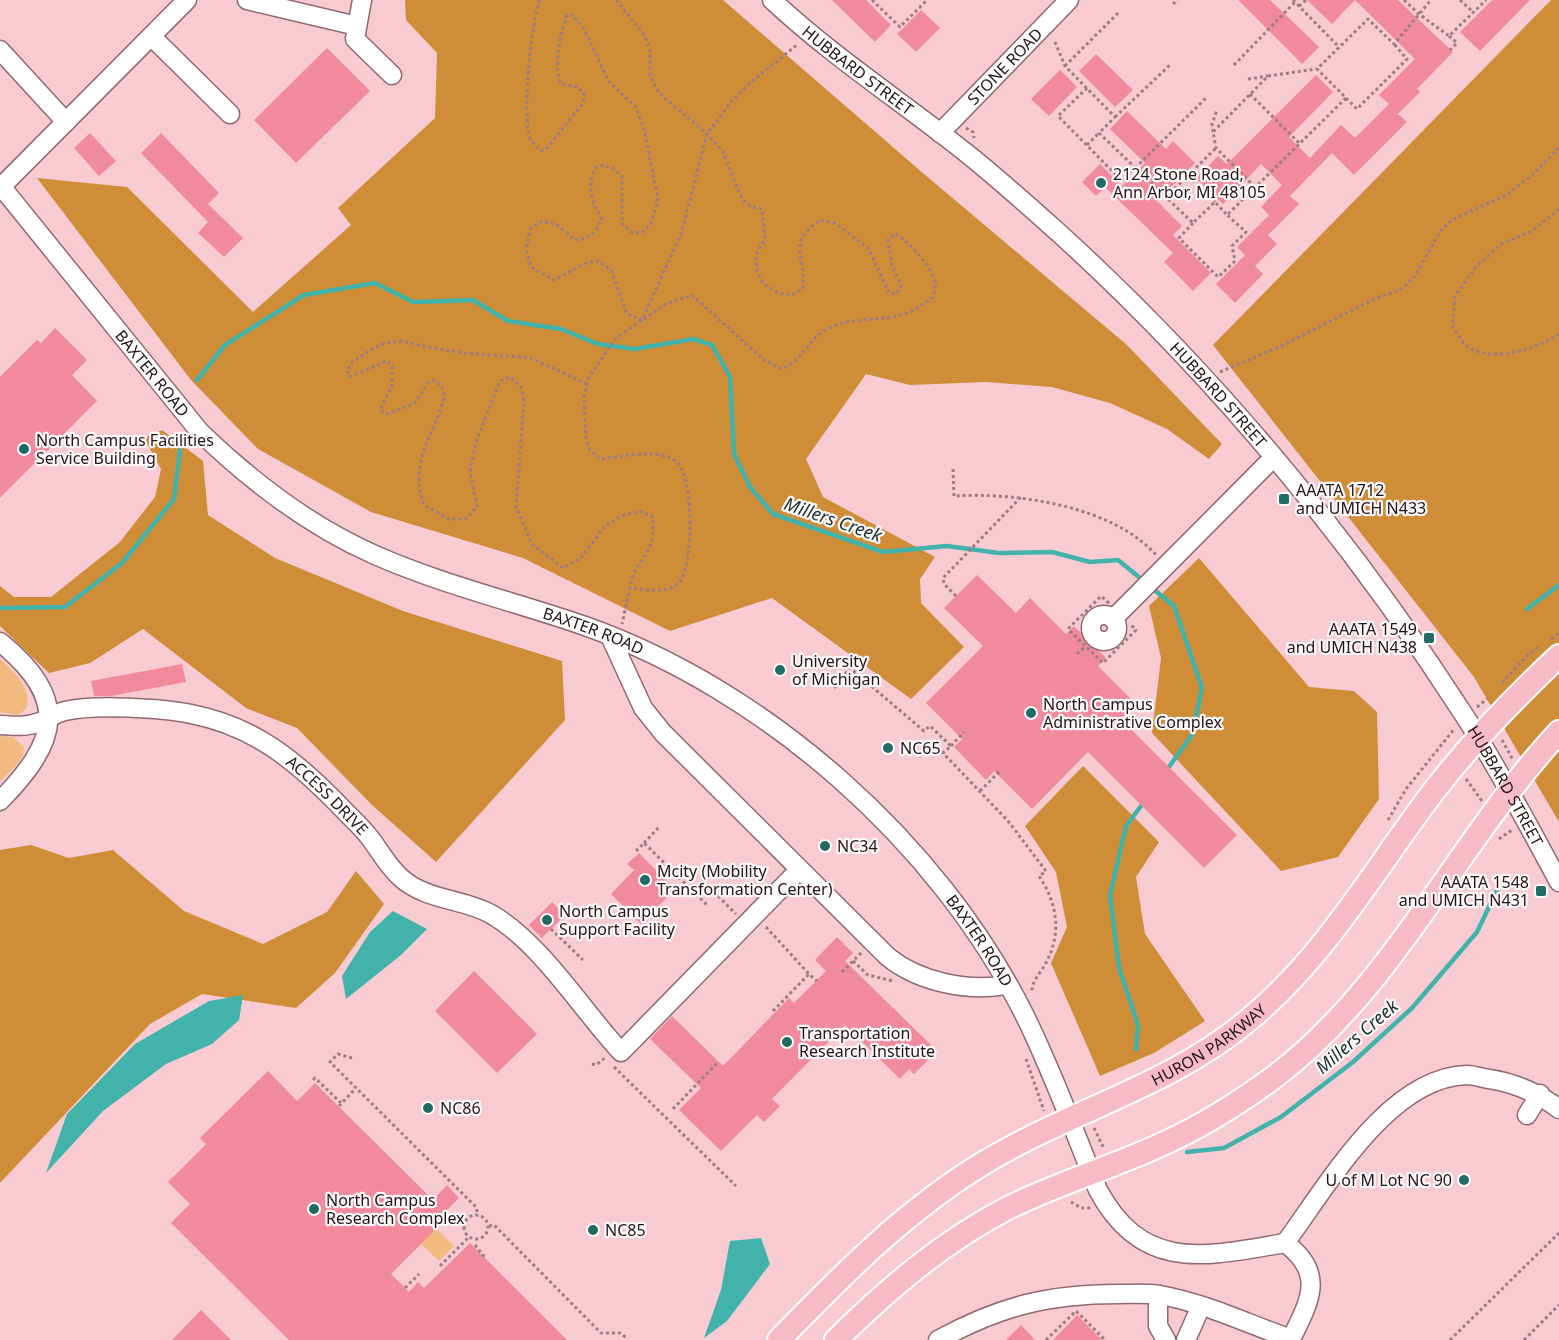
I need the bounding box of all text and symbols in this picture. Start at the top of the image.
street label: HUBBARD STREET [798,20,918,120]
street label: STONE ROAD [962,23,1047,110]
place label: 2124 Stone Road, Ann Arbor, MI 48105 [1113,163,1266,203]
marker: 2124 Stone Road, Ann Arbor, MI 48105 [1094,176,1108,190]
street label: BAXTER ROAD [110,325,194,421]
street label: HUBBARD STREET [1165,337,1272,452]
place label: North Campus Facilities Service Building [36,429,214,469]
marker: North Campus Facilities Service Building [17,442,31,456]
place label: AAATA 1712 and UMICH N433 [1296,479,1426,519]
water label: Millers Creek [781,491,886,547]
marker: AAATA 1712 and UMICH N433 [1277,492,1291,506]
street label: BAXTER ROAD [540,602,647,660]
place label: AAATA 1549 and UMICH N438 [1287,618,1417,658]
marker: AAATA 1549 and UMICH N438 [1422,631,1436,645]
place label: University of Michigan [792,650,880,690]
marker: University of Michigan [773,663,787,677]
place label: North Campus Administrative Complex [1043,693,1223,733]
marker: North Campus Administrative Complex [1024,706,1038,720]
street label: HUBBARD STREET [1462,721,1548,850]
place label: NC65 [900,737,941,759]
marker: NC65 [881,741,895,755]
street label: ACCESS DRIVE [282,750,373,840]
place label: NC34 [837,835,878,857]
marker: NC34 [818,839,832,853]
place label: Mcity (Mobility Transformation Center) [657,860,833,900]
place label: AAATA 1548 and UMICH N431 [1399,871,1529,911]
marker: Mcity (Mobility Transformation Center) [638,873,652,887]
marker: AAATA 1548 and UMICH N431 [1534,884,1548,898]
street label: BAXTER ROAD [941,890,1018,990]
place label: North Campus Support Facility [559,900,676,940]
marker: North Campus Support Facility [540,913,554,927]
water label: Millers Creek [1310,993,1403,1079]
street label: HURON PARKWAY [1147,998,1272,1091]
place label: Transportation Research Institute [799,1022,935,1062]
marker: Transportation Research Institute [780,1035,794,1049]
place label: NC86 [440,1097,481,1119]
marker: NC86 [421,1101,435,1115]
place label: U of M Lot NC 90 [1325,1169,1452,1191]
marker: U of M Lot NC 90 [1457,1173,1471,1187]
place label: North Campus Research Complex [326,1189,465,1229]
marker: North Campus Research Complex [307,1202,321,1216]
place label: NC85 [605,1219,646,1241]
marker: NC85 [586,1223,600,1237]

